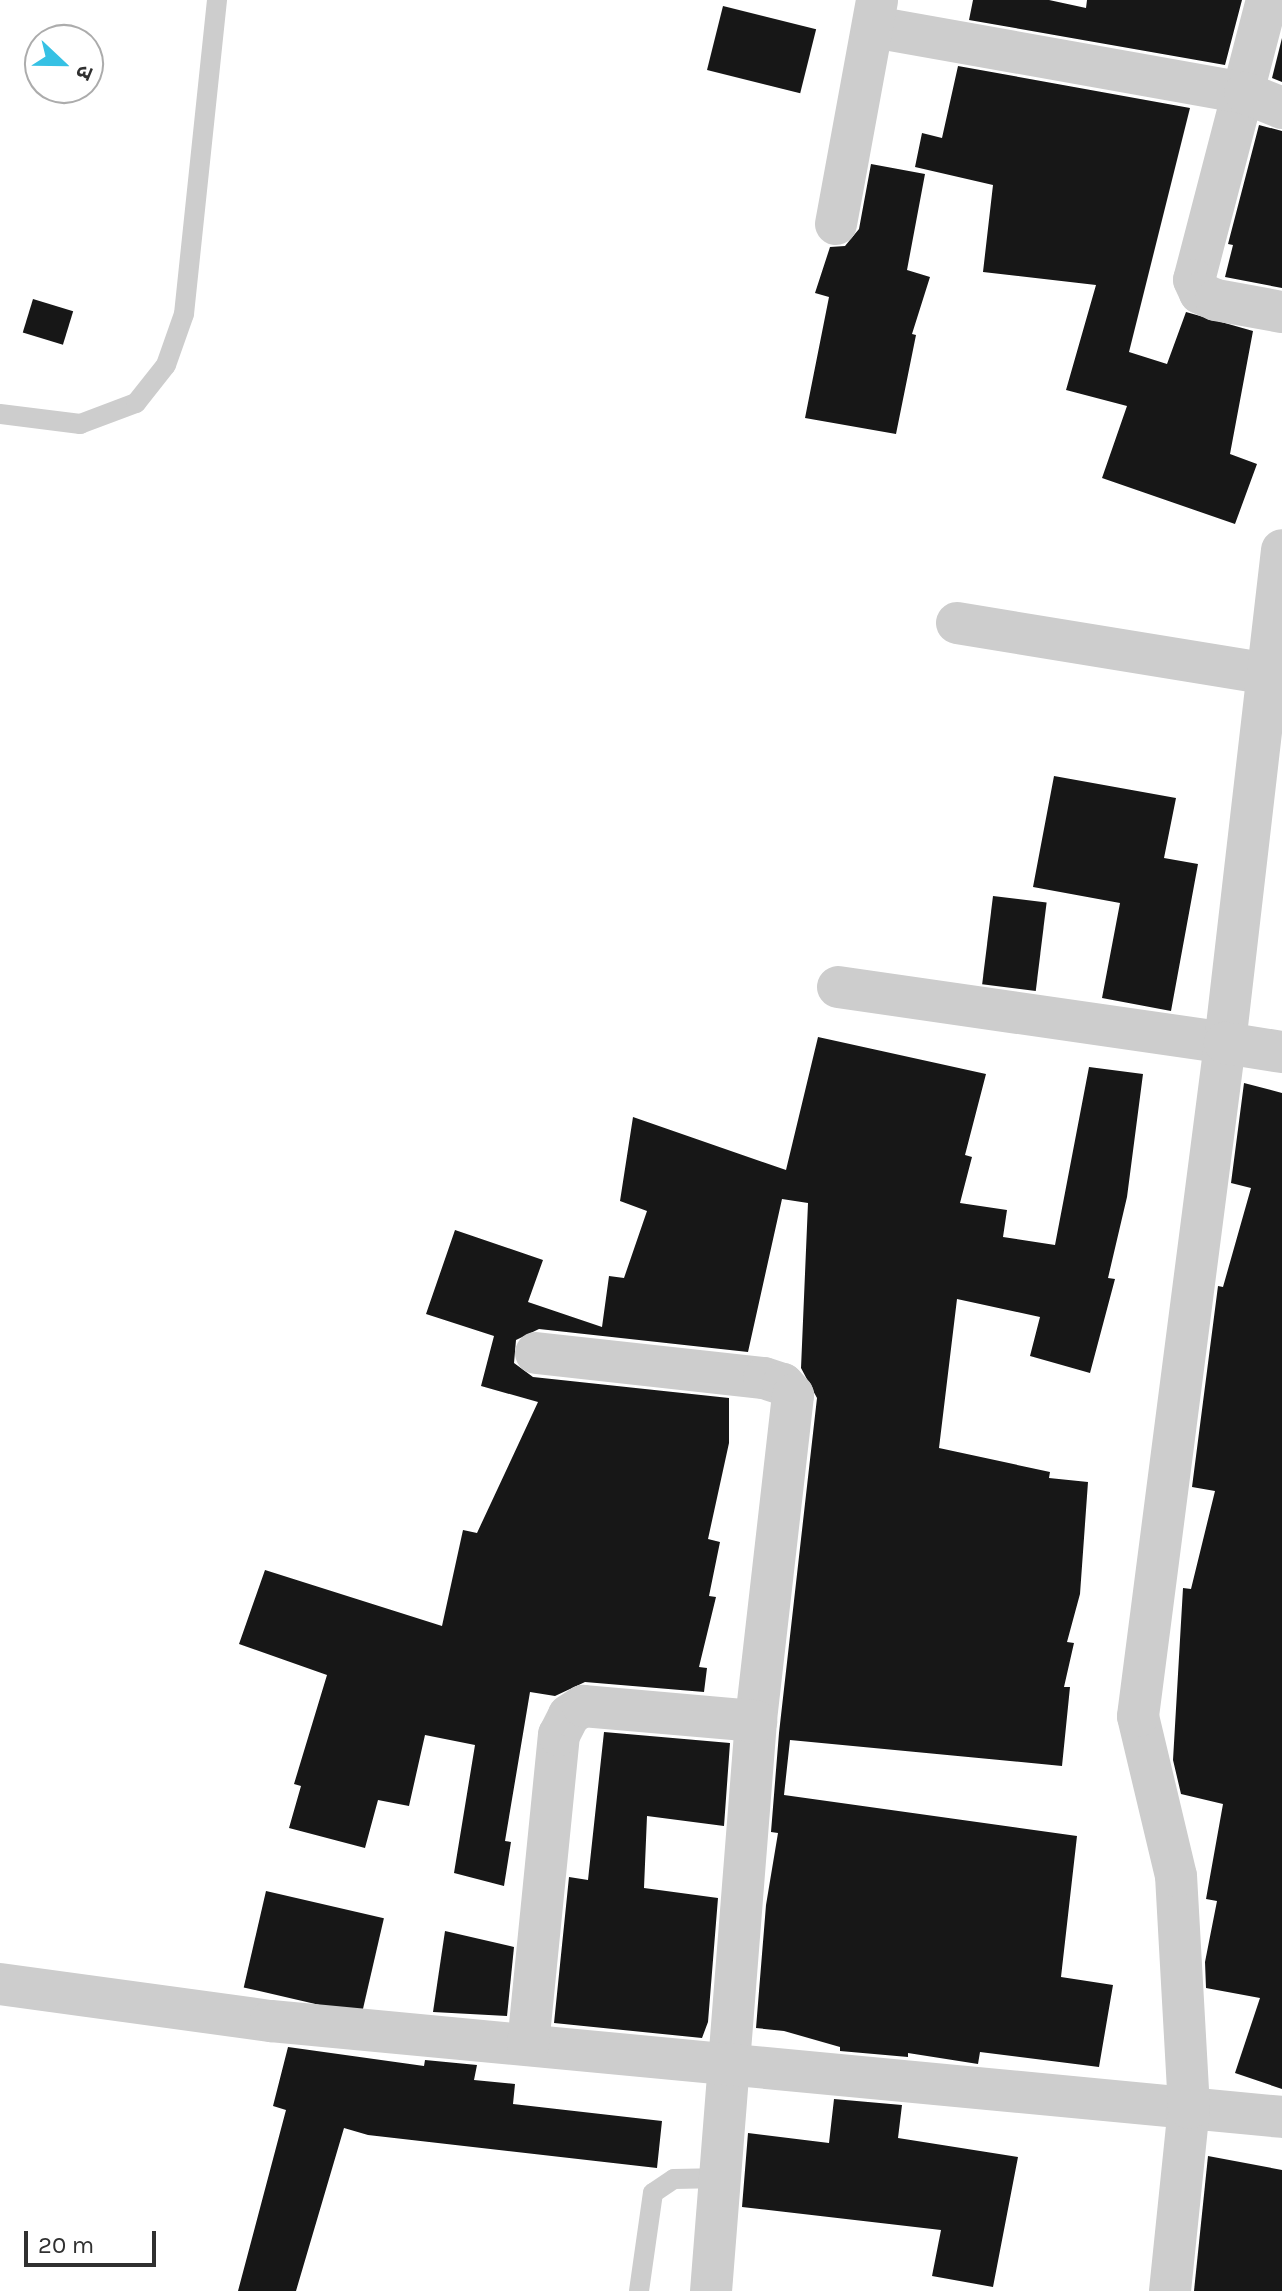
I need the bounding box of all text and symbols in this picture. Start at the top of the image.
north arrow [24,24,104,104]
text: उ [70,61,99,83]
scale bar [28,2215,160,2265]
text: 20 m [38,2231,94,2259]

